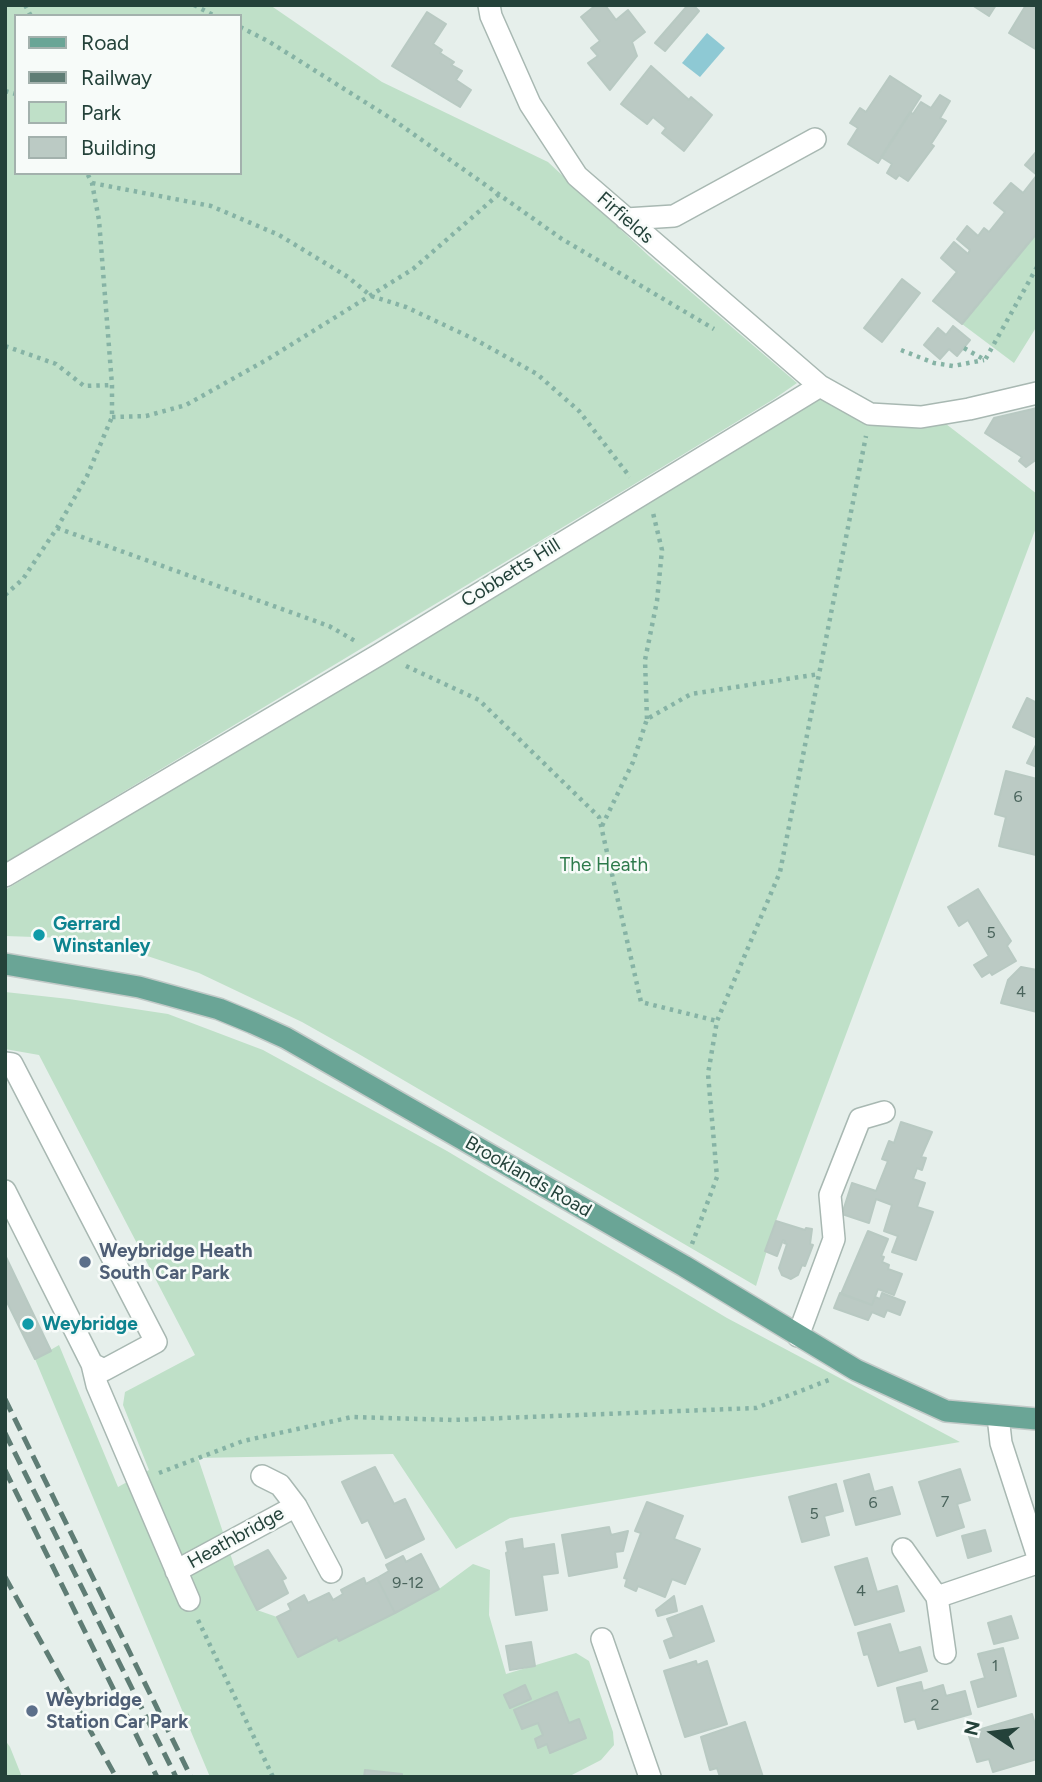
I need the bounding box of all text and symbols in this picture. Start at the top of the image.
legend [14,14,242,175]
text: Road [81,30,129,55]
text: Railway [81,65,152,90]
text: Park [81,100,121,125]
text: Building [81,135,156,160]
street label: Firfields [592,187,658,249]
street label: Cobbetts Hill [457,534,565,612]
house number: 6 [1013,787,1023,807]
park label: The Heath [560,854,648,876]
place label: Gerrard Winstanley [53,913,150,957]
house number: 5 [986,923,996,943]
marker: Gerrard Winstanley [31,927,47,943]
house number: 4 [1016,982,1026,1002]
street label: Brooklands Road [461,1132,595,1222]
place label: Weybridge Heath South Car Park [99,1240,253,1284]
marker: Weybridge Heath South Car Park [77,1254,93,1270]
place label: Weybridge [42,1313,138,1335]
marker: Weybridge [20,1316,36,1332]
house number: 7 [941,1492,949,1512]
house number: 6 [868,1493,878,1513]
street label: Heathbridge [184,1502,288,1574]
house number: 5 [809,1504,819,1524]
house number: 9-12 [392,1573,424,1593]
house number: 4 [856,1581,866,1601]
house number: 1 [992,1656,998,1676]
place label: Weybridge Station Car Park [46,1689,189,1733]
house number: 2 [931,1695,939,1715]
north arrow [958,1698,1028,1768]
marker: Weybridge Station Car Park [24,1703,40,1719]
text: N [959,1718,985,1738]

